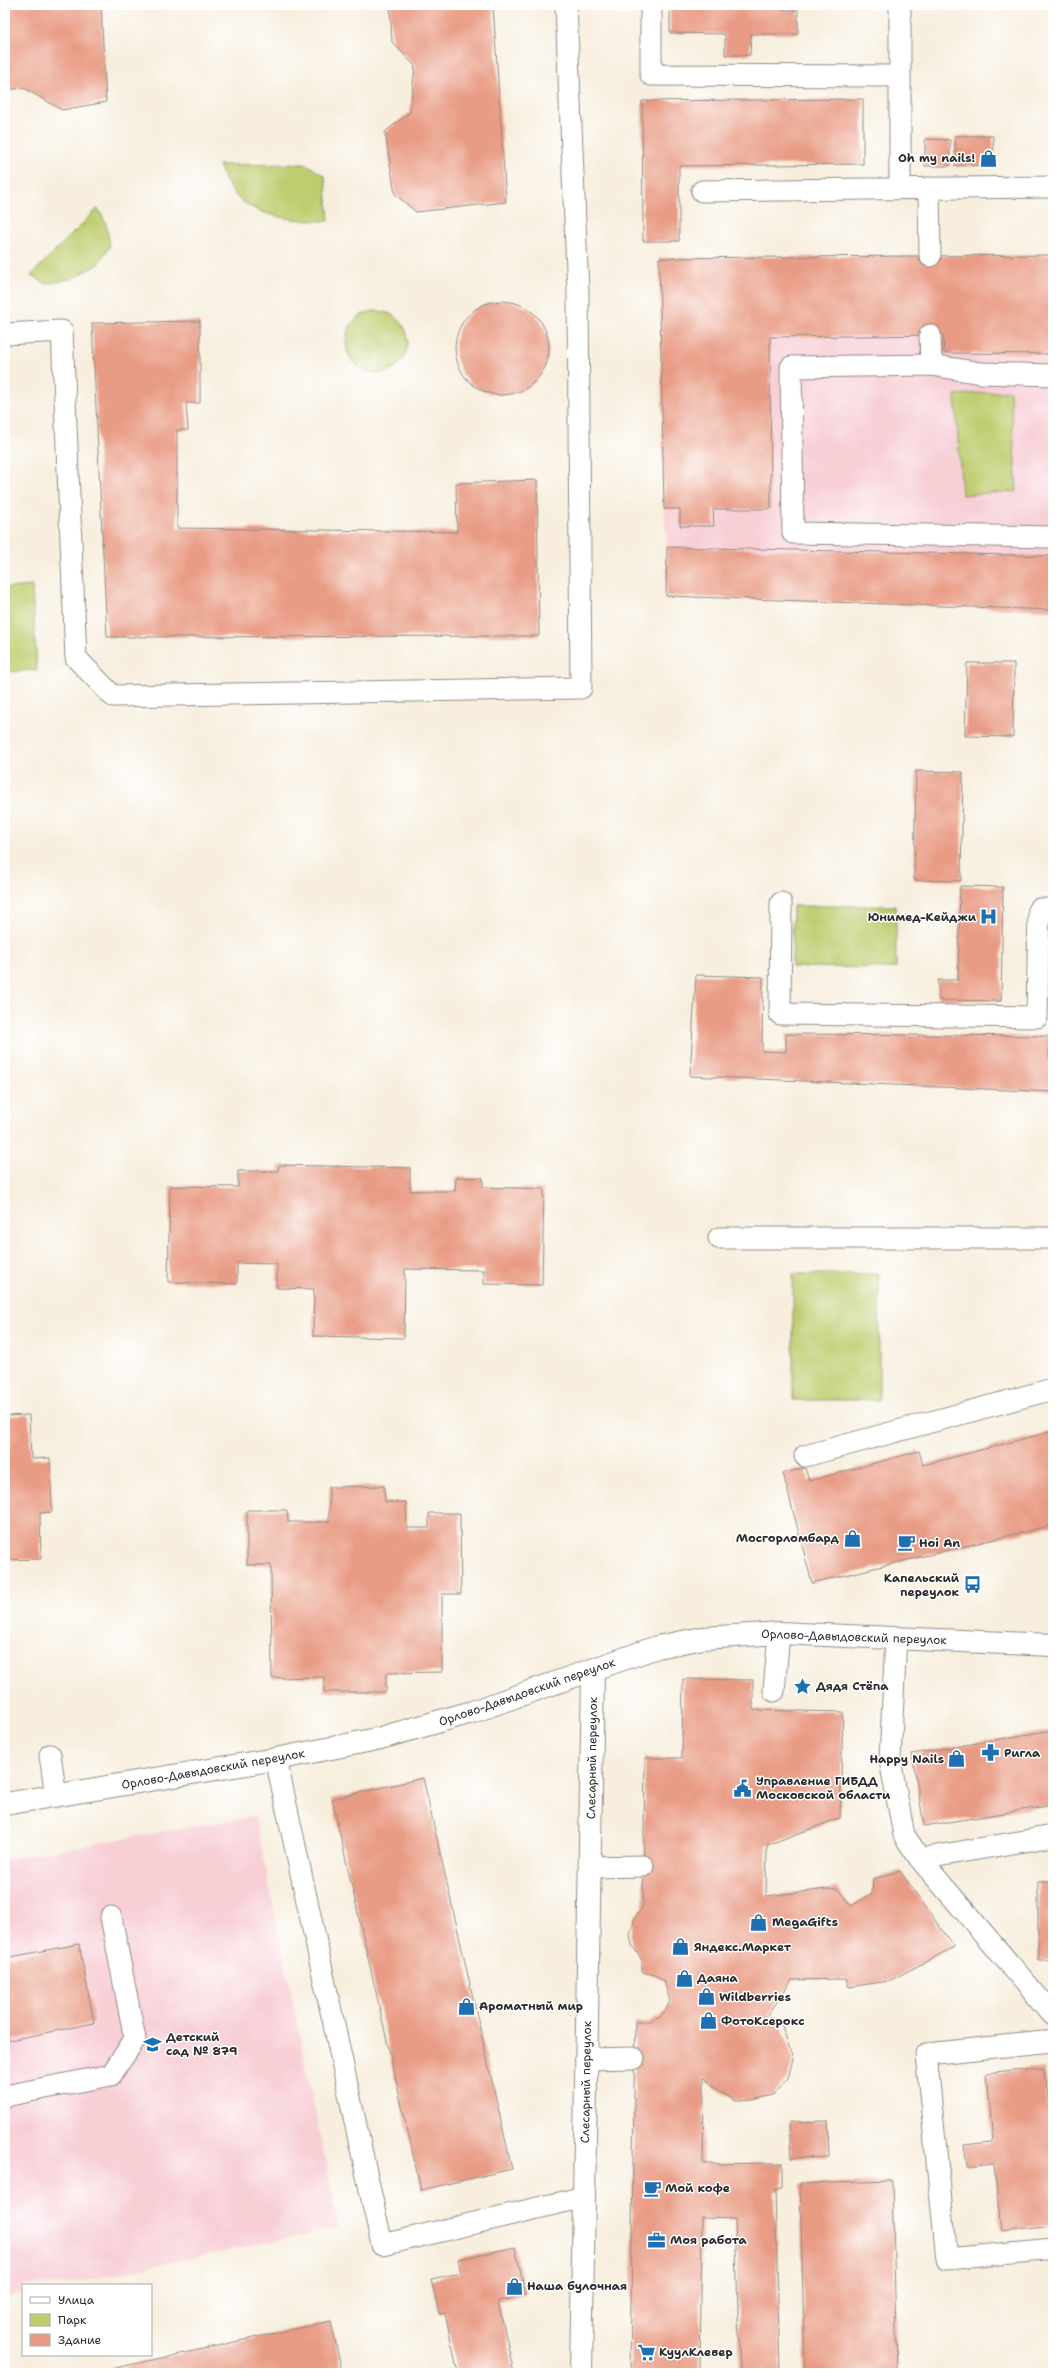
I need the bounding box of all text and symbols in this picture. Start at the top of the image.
shop icon: Oh my nails! [978,148,998,168]
place label: Oh my nails! [898,150,975,166]
hospital icon: Юнимед-Кейджи [979,907,999,927]
place label: Юнимед-Кейджи [868,909,977,925]
shop icon: Мосгорломбард [842,1528,862,1548]
place label: Мосгорломбард [736,1530,840,1546]
cafe icon: Hoi An [896,1533,916,1553]
place label: Hoi An [919,1535,960,1551]
place label: Капельский переулок [884,1570,960,1600]
bus stop icon: Капельский переулок [962,1575,982,1595]
street label: Орлово-Давыдовский переулок [761,1626,948,1648]
street label: Орлово-Давыдовский переулок [437,1654,618,1730]
place icon: Дядя Стёпа [793,1676,813,1696]
place label: Дядя Стёпа [816,1678,889,1694]
street label: Слесарный переулок [583,1696,601,1819]
pharmacy icon: Ригла [981,1743,1001,1763]
street label: Орлово-Давыдовский переулок [120,1745,306,1793]
place label: Ригла [1004,1745,1041,1761]
shop icon: Happy Nails [947,1749,967,1769]
place label: Happy Nails [869,1751,944,1767]
place label: Управление ГИБДД Московской области [756,1773,891,1803]
public building icon: Управление ГИБДД Московской области [733,1778,753,1798]
shop icon: MegaGifts [749,1912,769,1932]
place label: MegaGifts [772,1914,838,1930]
shop icon: Яндекс.Маркет [671,1937,691,1957]
place label: Яндекс.Маркет [694,1939,792,1955]
shop icon: Даяна [674,1968,694,1988]
place label: Даяна [697,1970,739,1986]
shop icon: Wildberries [696,1987,716,2007]
place label: Wildberries [719,1989,791,2005]
shop icon: Ароматный мир [456,1996,476,2016]
place label: Ароматный мир [479,1998,583,2014]
shop icon: ФотоКсерокс [698,2011,718,2031]
place label: ФотоКсерокс [721,2013,805,2029]
street label: Слесарный переулок [577,2020,595,2143]
place label: Детский сад № 879 [166,2029,237,2059]
school or university icon: Детский сад № 879 [143,2034,163,2054]
cafe icon: Мой кофе [642,2178,662,2198]
place label: Мой кофе [665,2180,730,2196]
office icon: Моя работа [647,2230,667,2250]
place label: Моя работа [670,2232,747,2248]
shop icon: Наша булочная [504,2276,524,2296]
place label: Наша булочная [527,2278,627,2294]
legend [22,2284,152,2356]
text: Улица [58,2292,95,2308]
text: Парк [58,2312,87,2328]
text: Здание [58,2332,102,2348]
supermarket icon: КуулКлевер [636,2342,656,2362]
place label: КуулКлевер [659,2344,733,2360]

